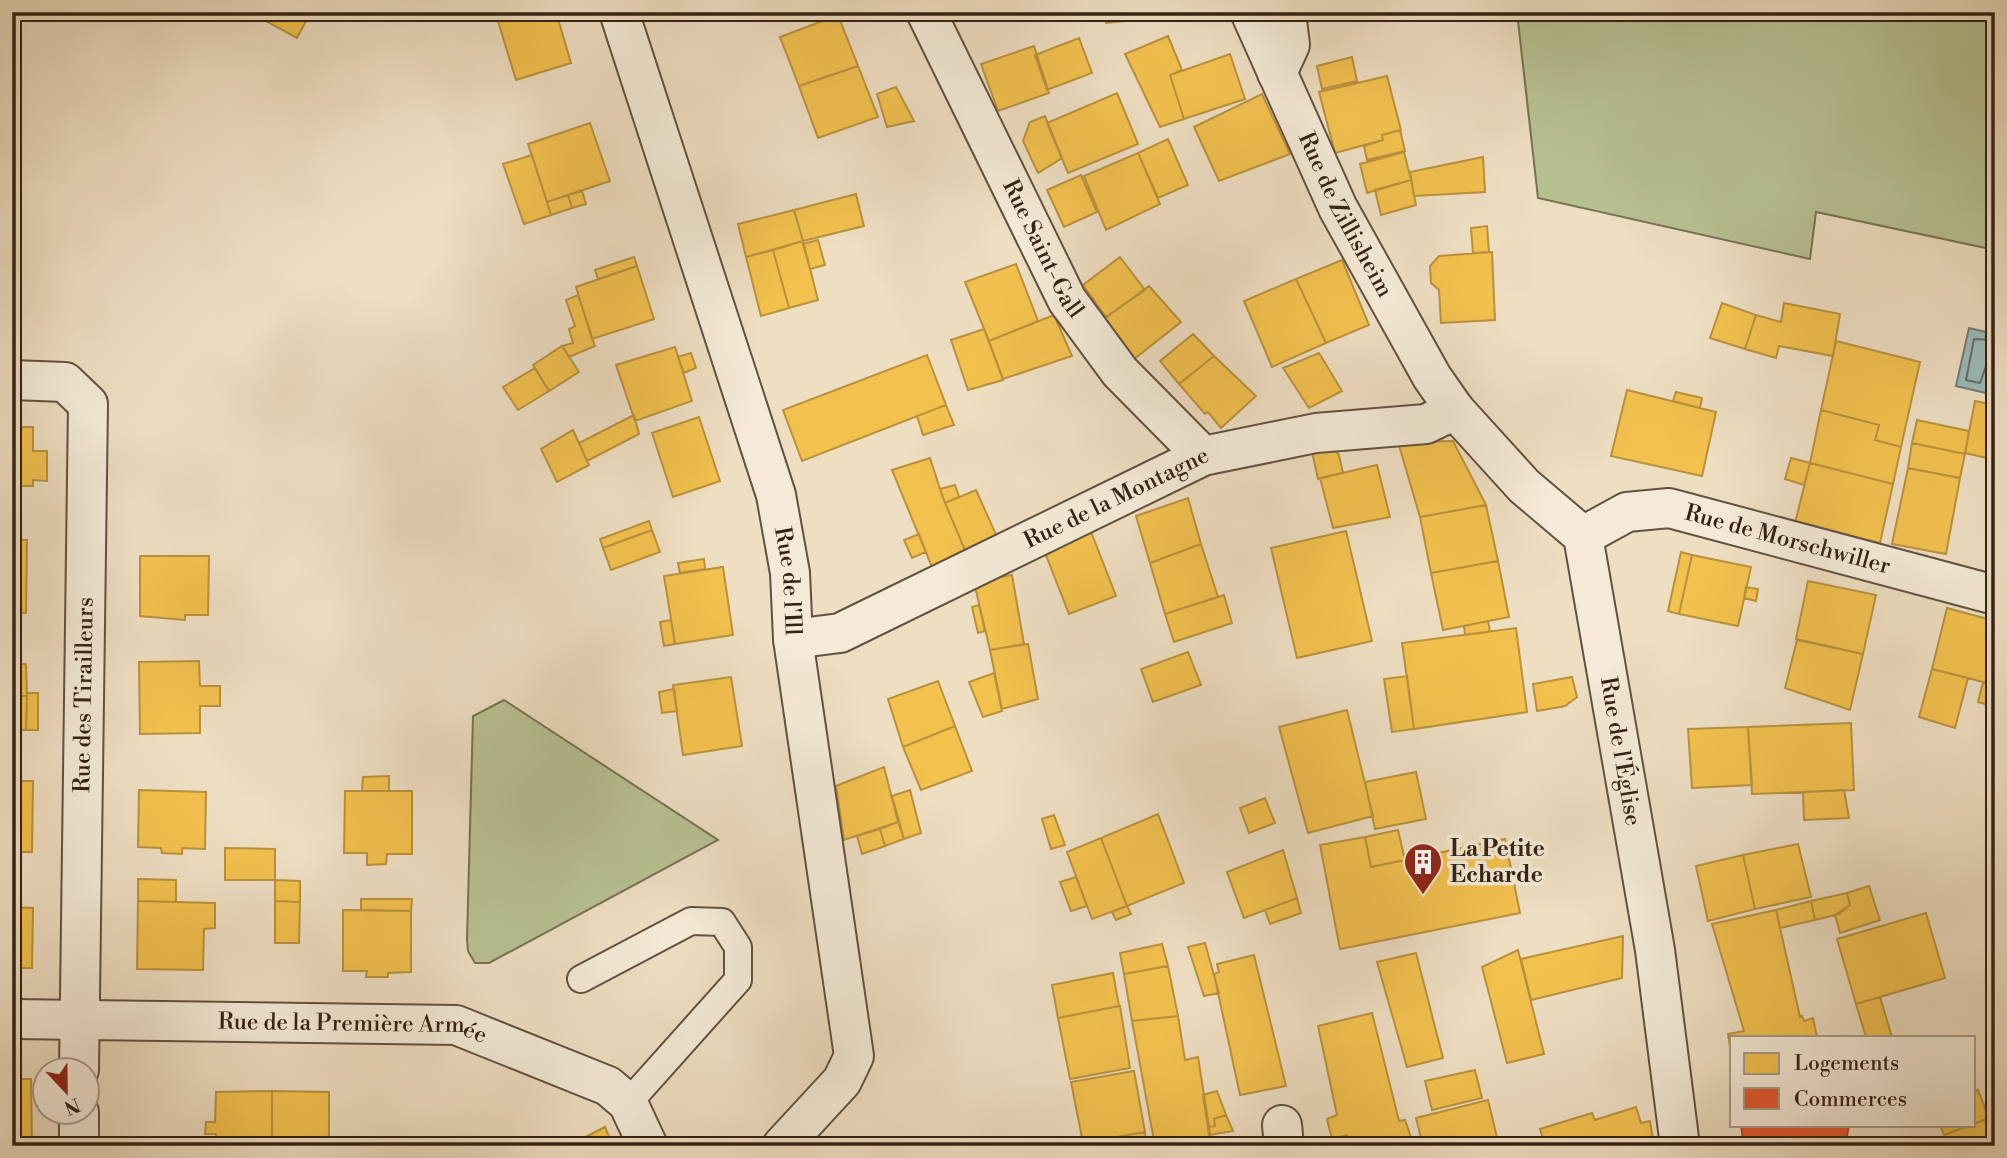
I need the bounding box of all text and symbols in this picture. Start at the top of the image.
street label: Rue de Zillisheim [1292,128,1399,302]
street label: Rue Saint-Gall [996,175,1090,324]
street label: Rue de la Montagne [1019,441,1214,555]
street label: Rue de Morschwiller [1682,499,1894,580]
street label: Rue de l'Ill [768,525,807,636]
street label: Rue des Tirailleurs [68,597,100,793]
street label: Rue de l'Église [1594,675,1647,828]
place label: La Petite Echarde [1450,835,1545,889]
building icon: La Petite Echarde [1402,841,1444,896]
street label: Rue de la Première Armée [218,1008,491,1050]
legend [1730,1036,1976,1126]
text: Logements [1794,1051,1899,1077]
north arrow [32,1056,102,1126]
text: Commerces [1794,1087,1907,1113]
text: N [61,1092,83,1120]

